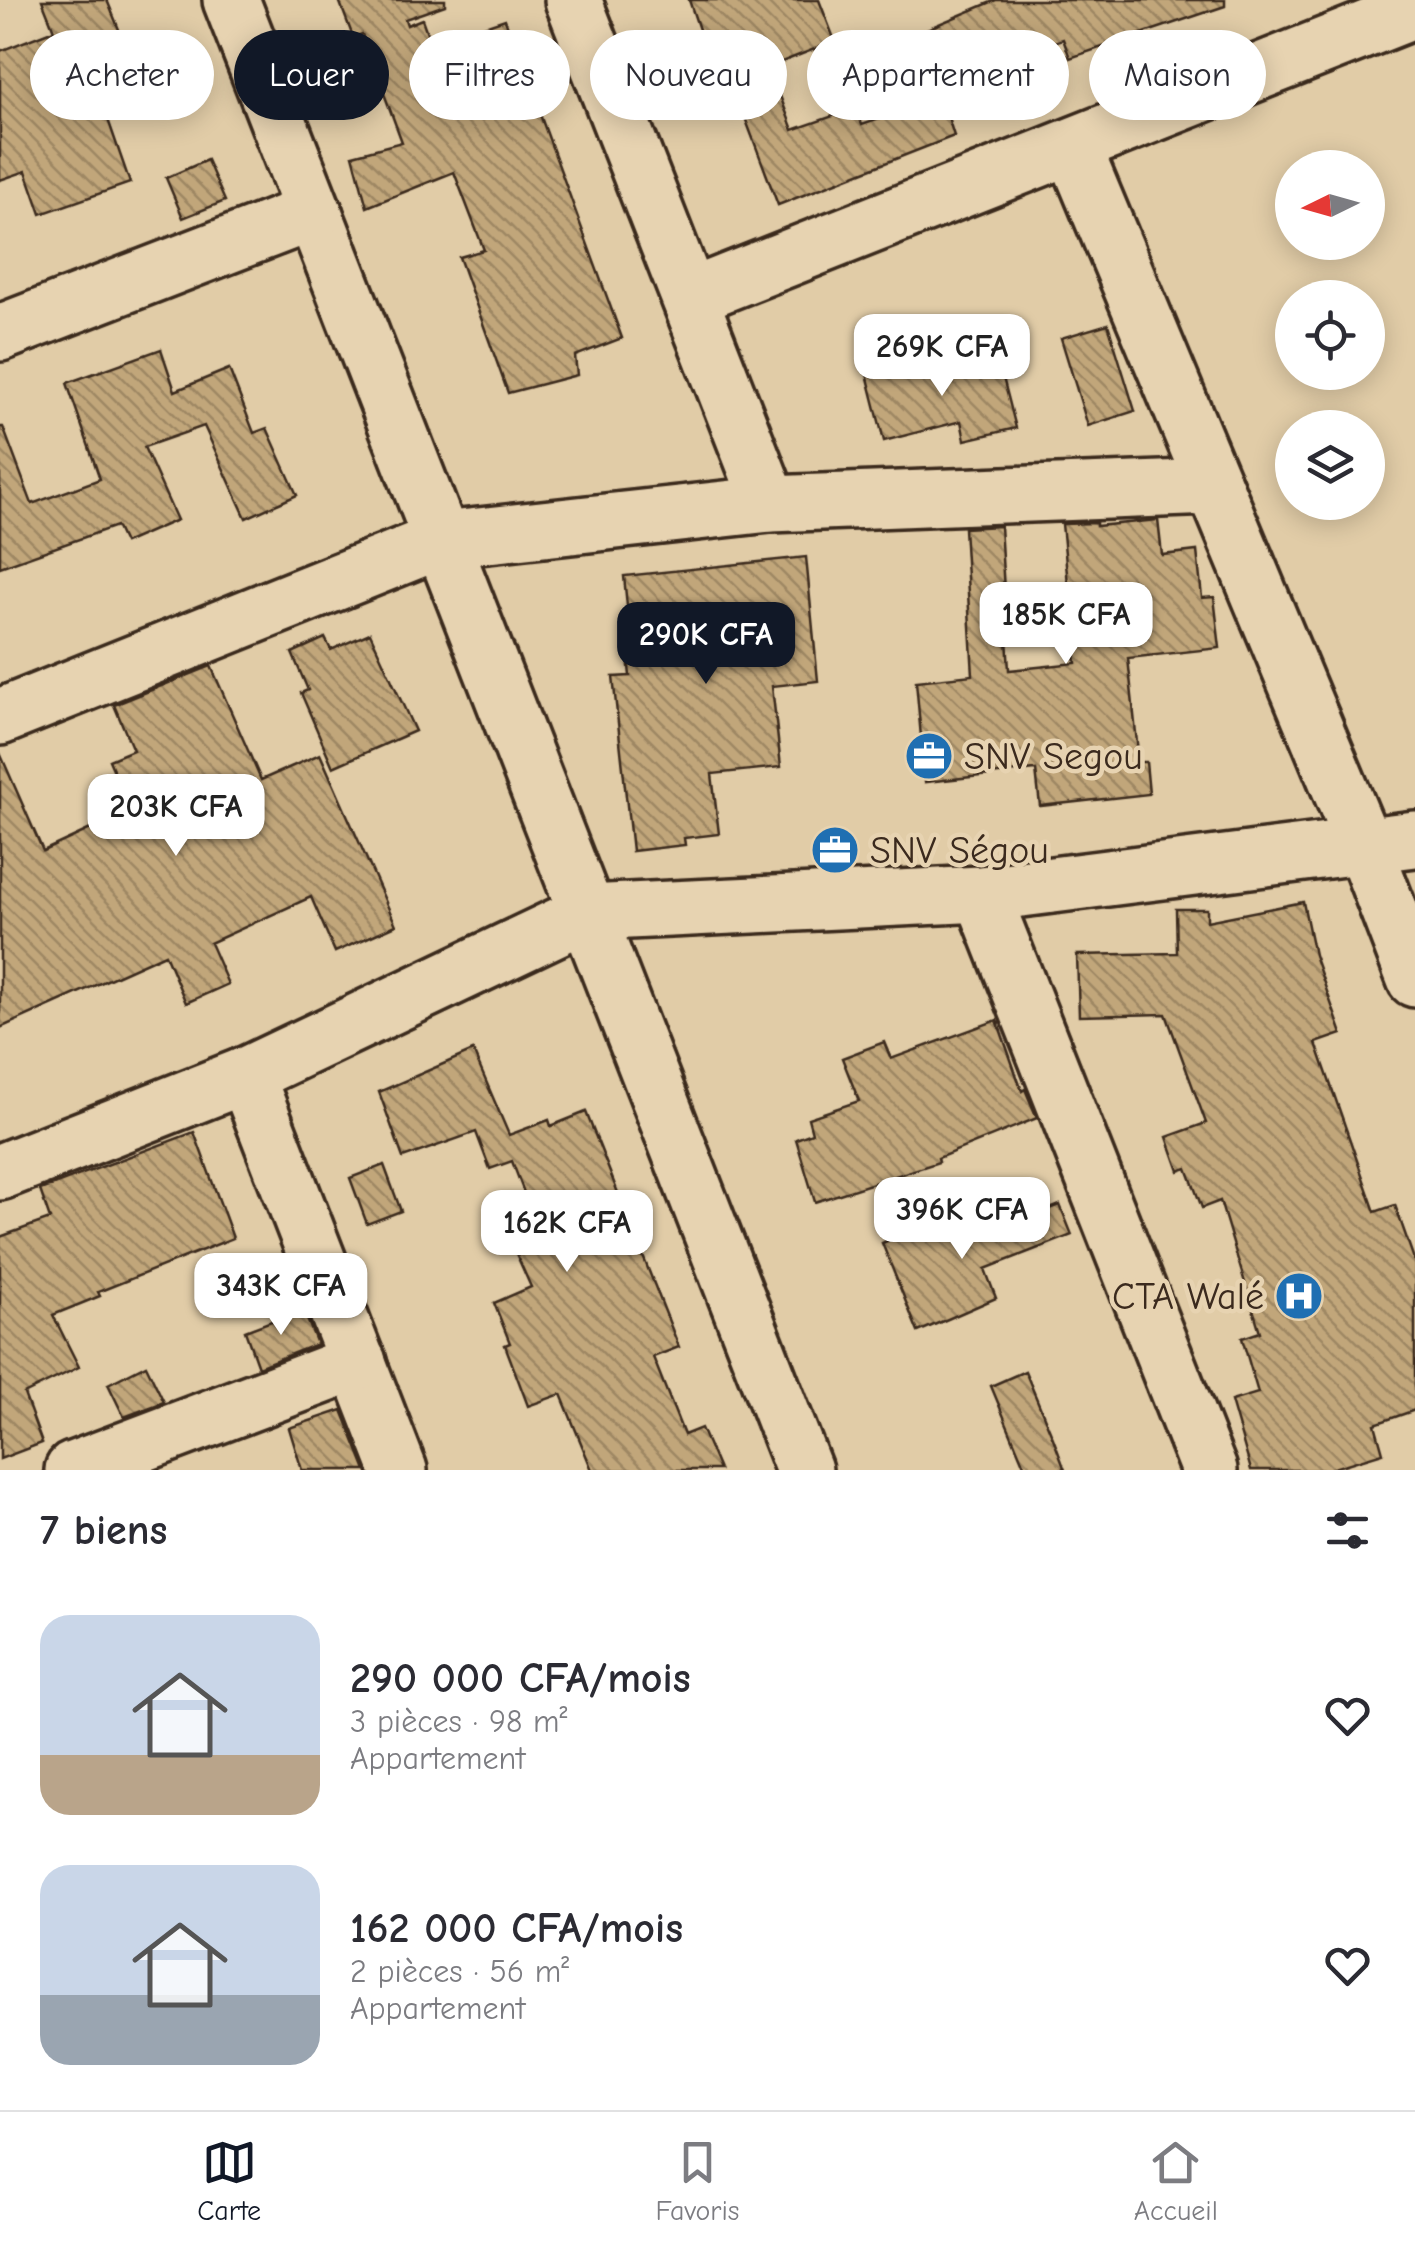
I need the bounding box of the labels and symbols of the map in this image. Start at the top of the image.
north arrow [1275,150,1385,260]
pin: 269K CFA [839,314,1045,399]
pin: 185K CFA [963,582,1169,667]
pin: 290K CFA [603,602,809,687]
office icon: SNV Segou [903,730,955,782]
place label: SNV Segou [964,735,1143,779]
pin: 203K CFA [73,774,279,859]
office icon: SNV Ségou [809,824,861,876]
place label: SNV Ségou [870,829,1049,873]
pin: 396K CFA [859,1177,1065,1262]
pin: 162K CFA [464,1190,670,1275]
pin: 343K CFA [178,1253,384,1338]
hospital icon: CTA Walé [1273,1270,1325,1322]
place label: CTA Walé [1112,1275,1264,1319]

